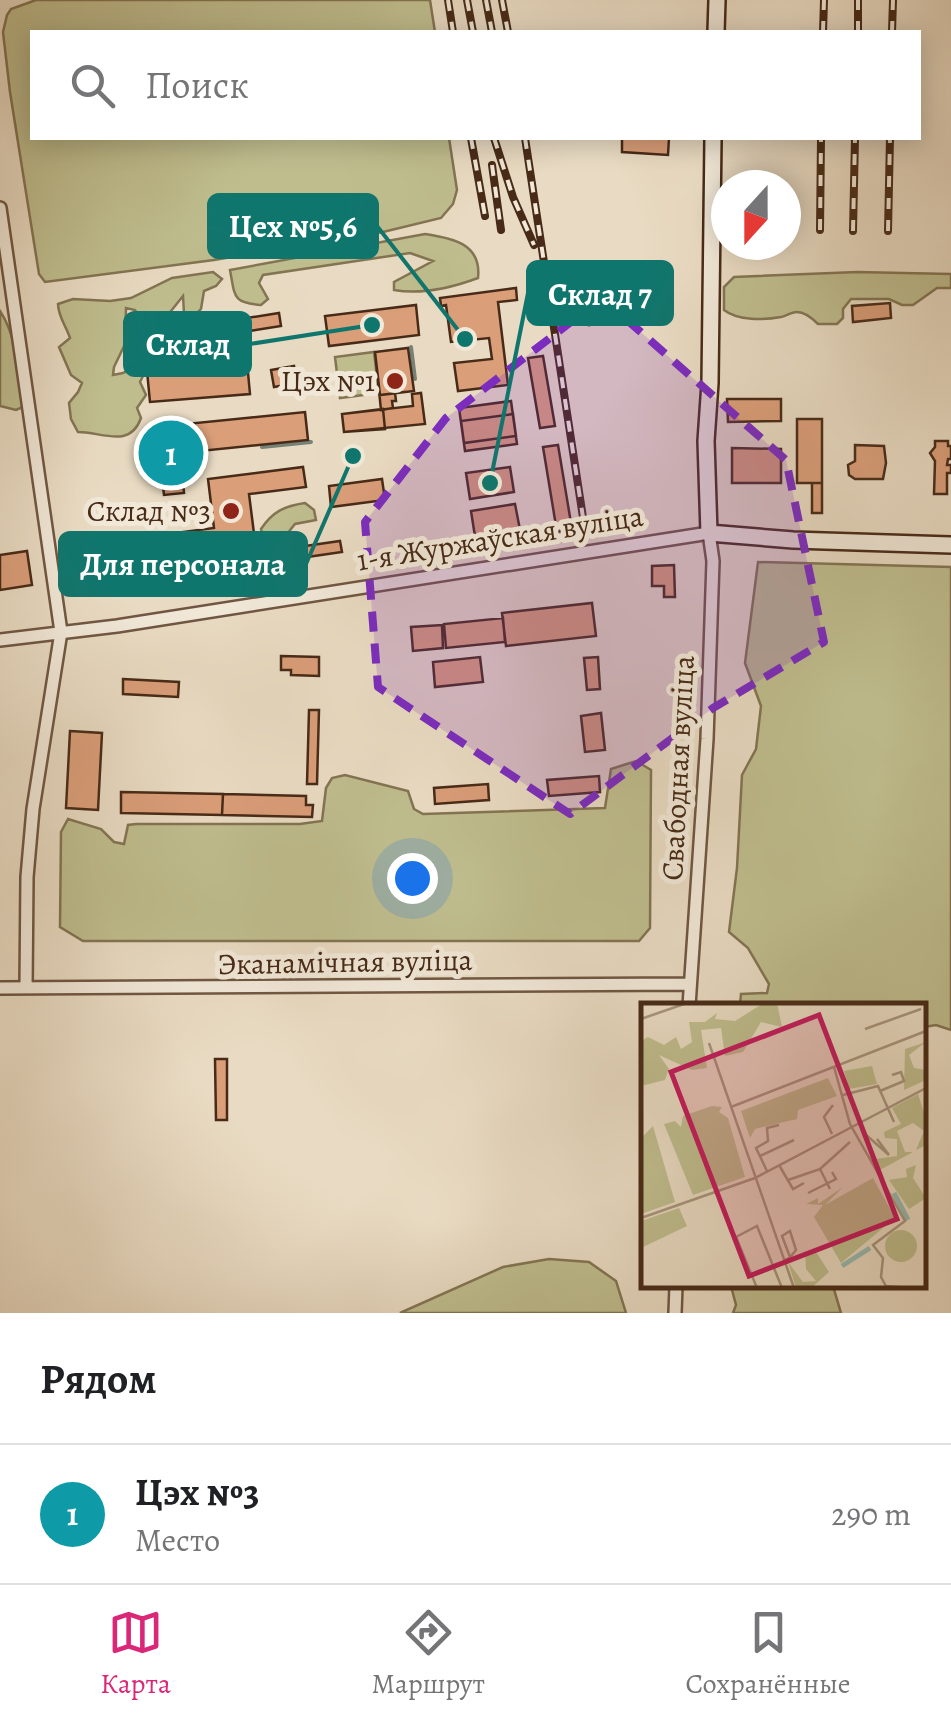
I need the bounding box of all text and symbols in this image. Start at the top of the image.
search box [30,30,921,140]
icon: search [65,58,120,113]
text: Поиск [145,59,249,111]
north arrow [711,170,801,260]
callout: Цех №5,6 [209,195,377,257]
text: Цех №5,6 [229,204,357,248]
callout: Склад 7 [528,262,672,324]
text: Склад 7 [548,272,652,316]
callout: Склад [125,313,250,375]
text: Склад [146,322,230,366]
place label: Цэх №1 [281,361,375,401]
marker: Цэх №1 [384,370,406,392]
pin: 1 [138,416,204,490]
place label: Склад №3 [87,491,211,531]
street label: 1-я Журжаўская вуліца [354,496,646,580]
marker: Склад №3 [220,500,242,522]
callout: Для персонала [60,533,306,595]
text: Для персонала [80,542,287,586]
street label: Свабодная вуліца [652,654,704,882]
your location [387,853,438,904]
street label: Эканамічная вуліца [217,940,473,984]
inset map [641,1003,926,1288]
text: Рядом [40,1350,157,1407]
text: Цэх №3 [135,1466,260,1518]
text: 1 [67,1492,78,1536]
text: 290 m [831,1492,911,1536]
text: Место [135,1518,220,1562]
tab: Карта [100,1605,171,1703]
tab: Маршрут [372,1605,485,1703]
tab: Сохранённые [686,1605,851,1703]

